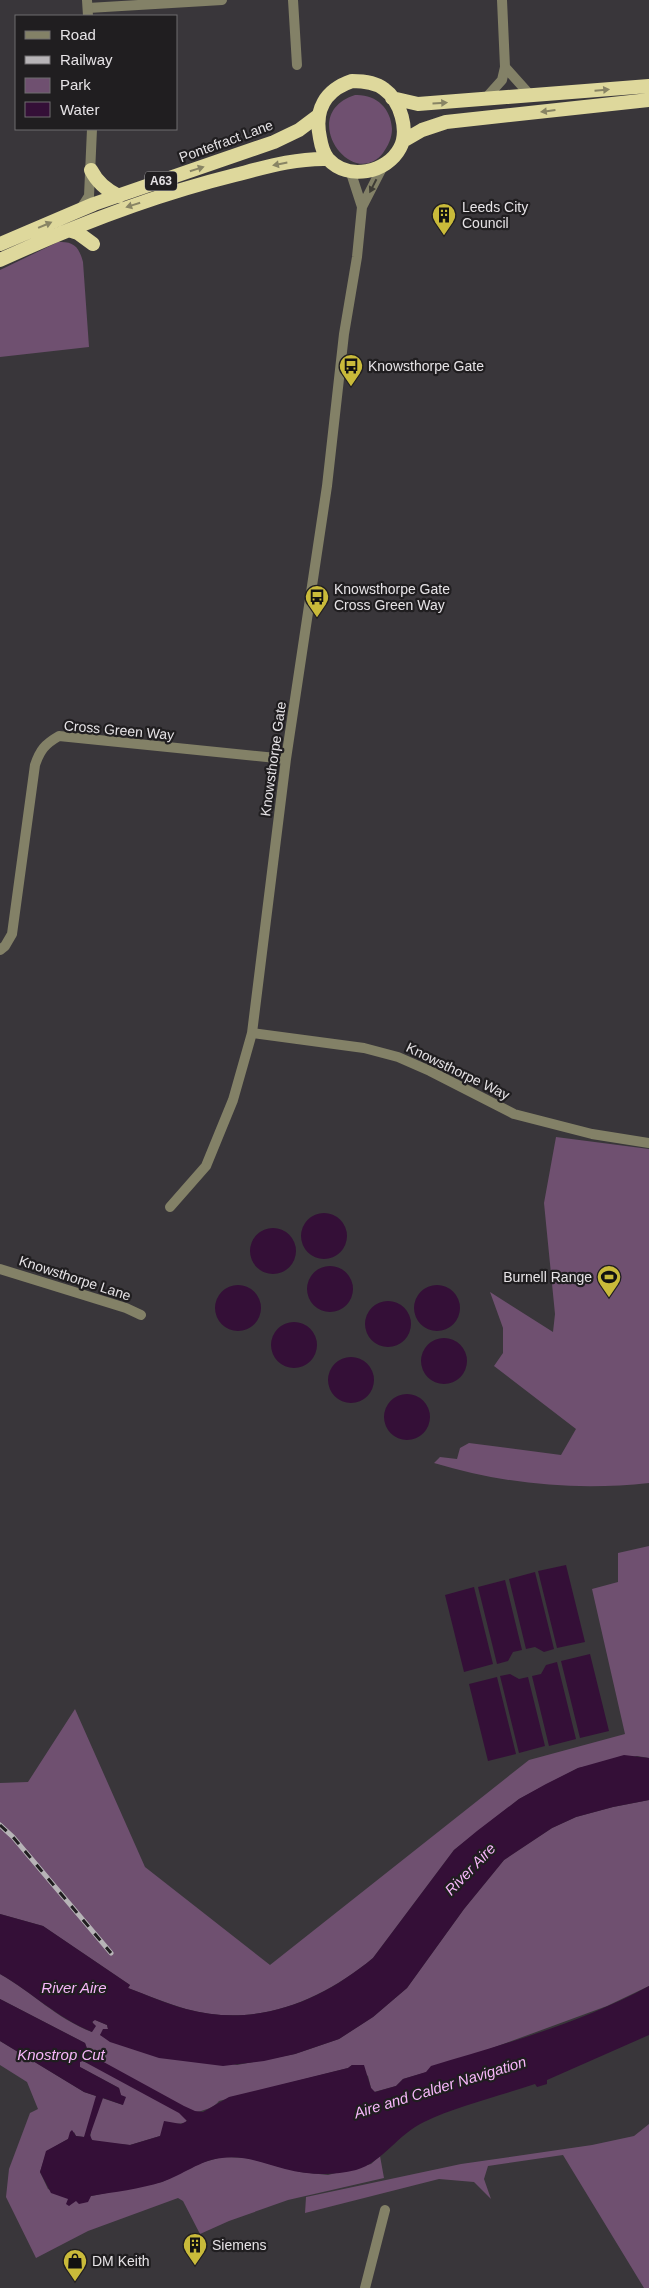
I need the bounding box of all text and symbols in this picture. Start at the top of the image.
legend [15,15,178,130]
text: Road [60,26,96,43]
text: Railway [60,51,113,68]
text: Park [60,76,91,93]
one-way arrow [595,85,611,93]
one-way arrow [433,98,449,106]
text: Water [60,101,99,118]
one-way arrow [540,107,556,115]
street label: Pontefract Lane [177,117,275,165]
one-way arrow [272,160,287,168]
one-way arrow [190,165,205,173]
road number: A63 [145,172,177,190]
one-way arrow [368,179,377,194]
place label: Leeds City Council [462,199,528,231]
one-way arrow [126,202,141,210]
building icon: Leeds City Council [431,202,457,236]
one-way arrow [38,221,53,229]
bus stop icon: Knowsthorpe Gate [338,353,364,387]
place label: Knowsthorpe Gate [368,358,484,374]
place label: Knowsthorpe Gate Cross Green Way [334,581,450,613]
bus stop icon: Knowsthorpe Gate Cross Green Way [304,584,330,618]
street label: Knowsthorpe Gate [257,700,289,818]
street label: Cross Green Way [63,717,175,743]
street label: Knowsthorpe Way [404,1039,512,1103]
street label: Knowsthorpe Lane [17,1252,133,1304]
sports icon: Burnell Range [596,1264,622,1298]
place label: Burnell Range [503,1269,592,1285]
water label: River Aire [441,1840,499,1898]
water label: River Aire [41,1979,107,1996]
water label: Knostrop Cut [17,2046,106,2063]
water label: Aire and Calder Navigation [351,2053,528,2122]
building icon: Siemens [182,2232,208,2266]
place label: Siemens [212,2237,266,2253]
shop icon: DM Keith [62,2248,88,2282]
place label: DM Keith [92,2253,150,2269]

